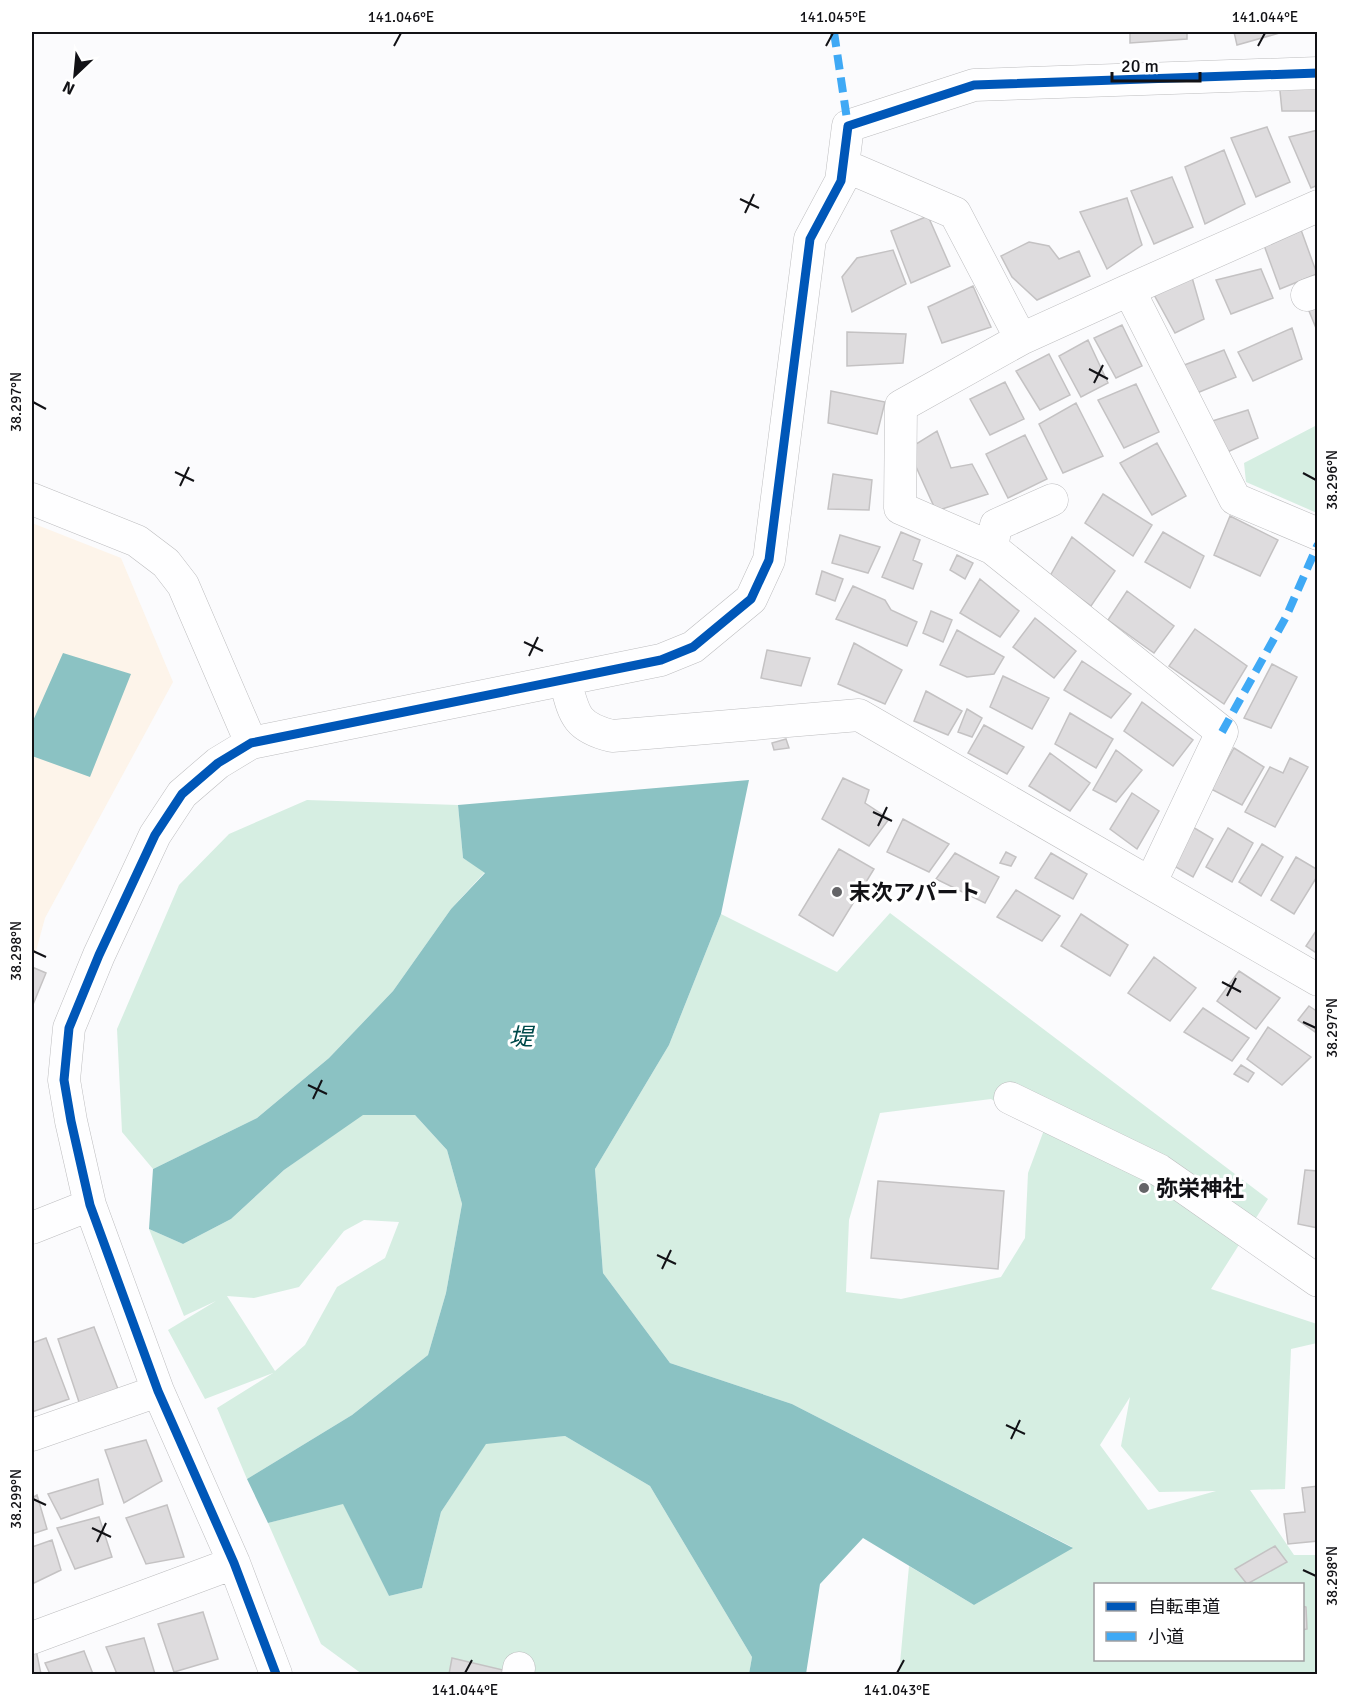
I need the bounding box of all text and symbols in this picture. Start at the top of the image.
text: 141.046°E [368,8,434,26]
text: 141.045°E [800,8,866,26]
text: 141.044°E [1232,8,1298,26]
north arrow [45,45,105,105]
scale bar [1112,45,1200,83]
text: 20 m [1121,55,1159,77]
text: N [59,76,78,99]
text: 38.297°N [7,372,25,432]
text: 38.296°N [1323,450,1341,510]
place label: 末次アパート [849,879,981,906]
marker: 末次アパート [830,885,844,899]
text: 38.298°N [7,921,25,981]
text: 38.297°N [1323,998,1341,1058]
water label: 堤 [509,1022,536,1052]
place label: 弥栄神社 [1156,1175,1244,1202]
marker: 弥栄神社 [1137,1181,1151,1195]
text: 38.299°N [7,1469,25,1529]
text: 38.298°N [1323,1546,1341,1606]
legend [1094,1583,1304,1661]
text: 自転車道 [1148,1596,1220,1618]
text: 小道 [1148,1626,1184,1648]
text: 141.044°E [432,1681,498,1699]
text: 141.043°E [864,1681,930,1699]

